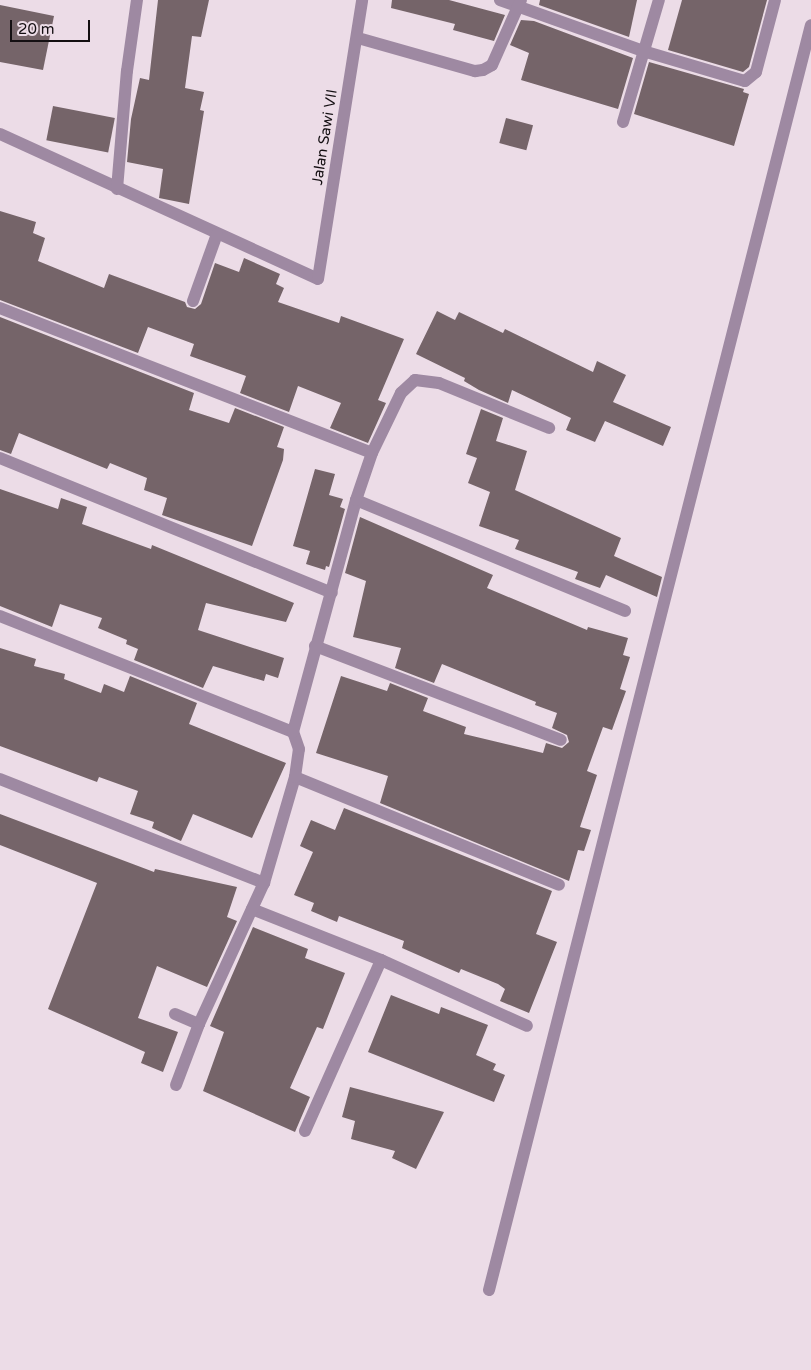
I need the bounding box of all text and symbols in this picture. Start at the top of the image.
scale bar [12,10,92,42]
text: 20 m [18,20,55,38]
street label: Jalan Sawi VII [309,88,341,186]

